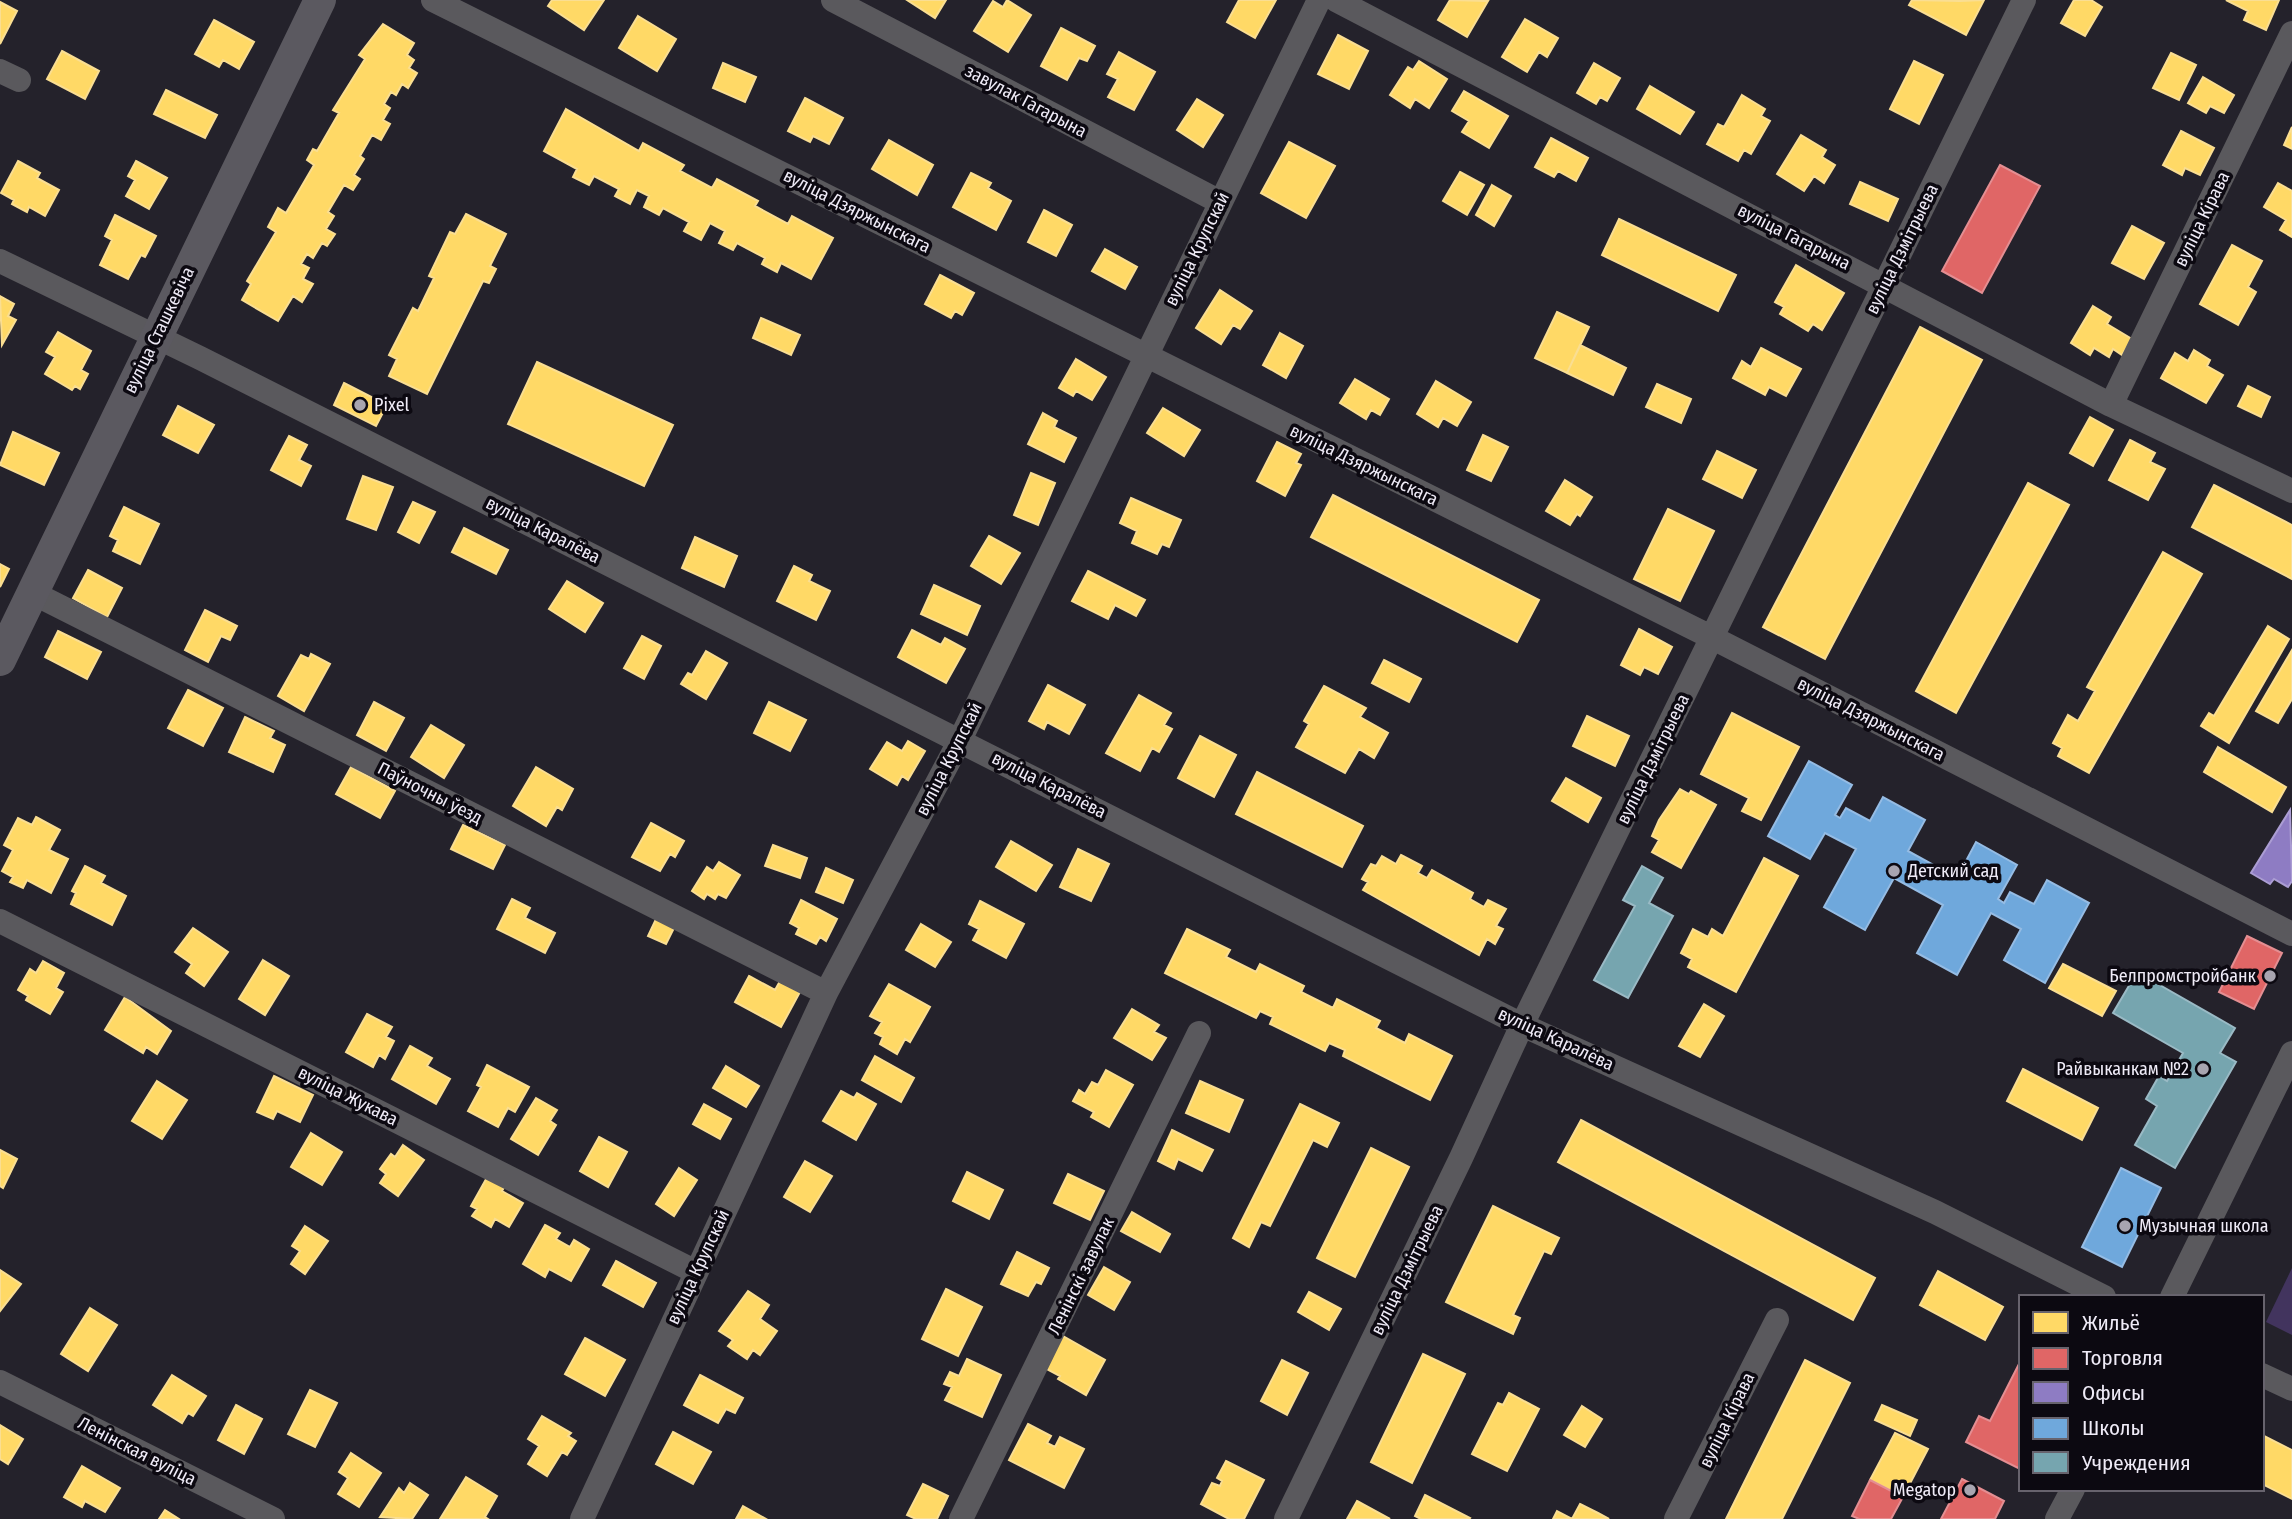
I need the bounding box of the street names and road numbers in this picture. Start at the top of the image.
street label: завулак Гагарына [962,60,1091,142]
street label: вуліца Дзяржынскага [780,164,934,258]
street label: вуліца Кірава [2170,168,2235,270]
street label: вуліца Дзмітрыева [1861,180,1943,318]
street label: вуліца Крупскай [1160,188,1234,310]
street label: вуліца Гагарына [1734,199,1854,275]
street label: вуліца Сташкевіча [119,263,199,397]
street label: вуліца Дзяржынскага [1286,420,1442,511]
street label: вуліца Каралёва [482,492,604,568]
street label: вуліца Дзяржынскага [1794,672,1948,766]
street label: вуліца Дзмітрыева [1612,690,1694,828]
street label: вуліца Крупскай [911,699,987,819]
street label: вуліца Каралёва [988,747,1110,823]
street label: Паўночны ўезд [374,757,486,829]
street label: вуліца Каралёва [1495,1003,1618,1076]
street label: вуліца Жукава [294,1061,402,1131]
street label: вуліца Дзмітрыева [1366,1201,1448,1339]
street label: вуліца Крупскай [662,1206,734,1328]
street label: Ленінскі завулак [1043,1213,1119,1338]
street label: вуліца Кірава [1695,1369,1760,1471]
street label: Ленінская вуліца [74,1412,200,1490]

